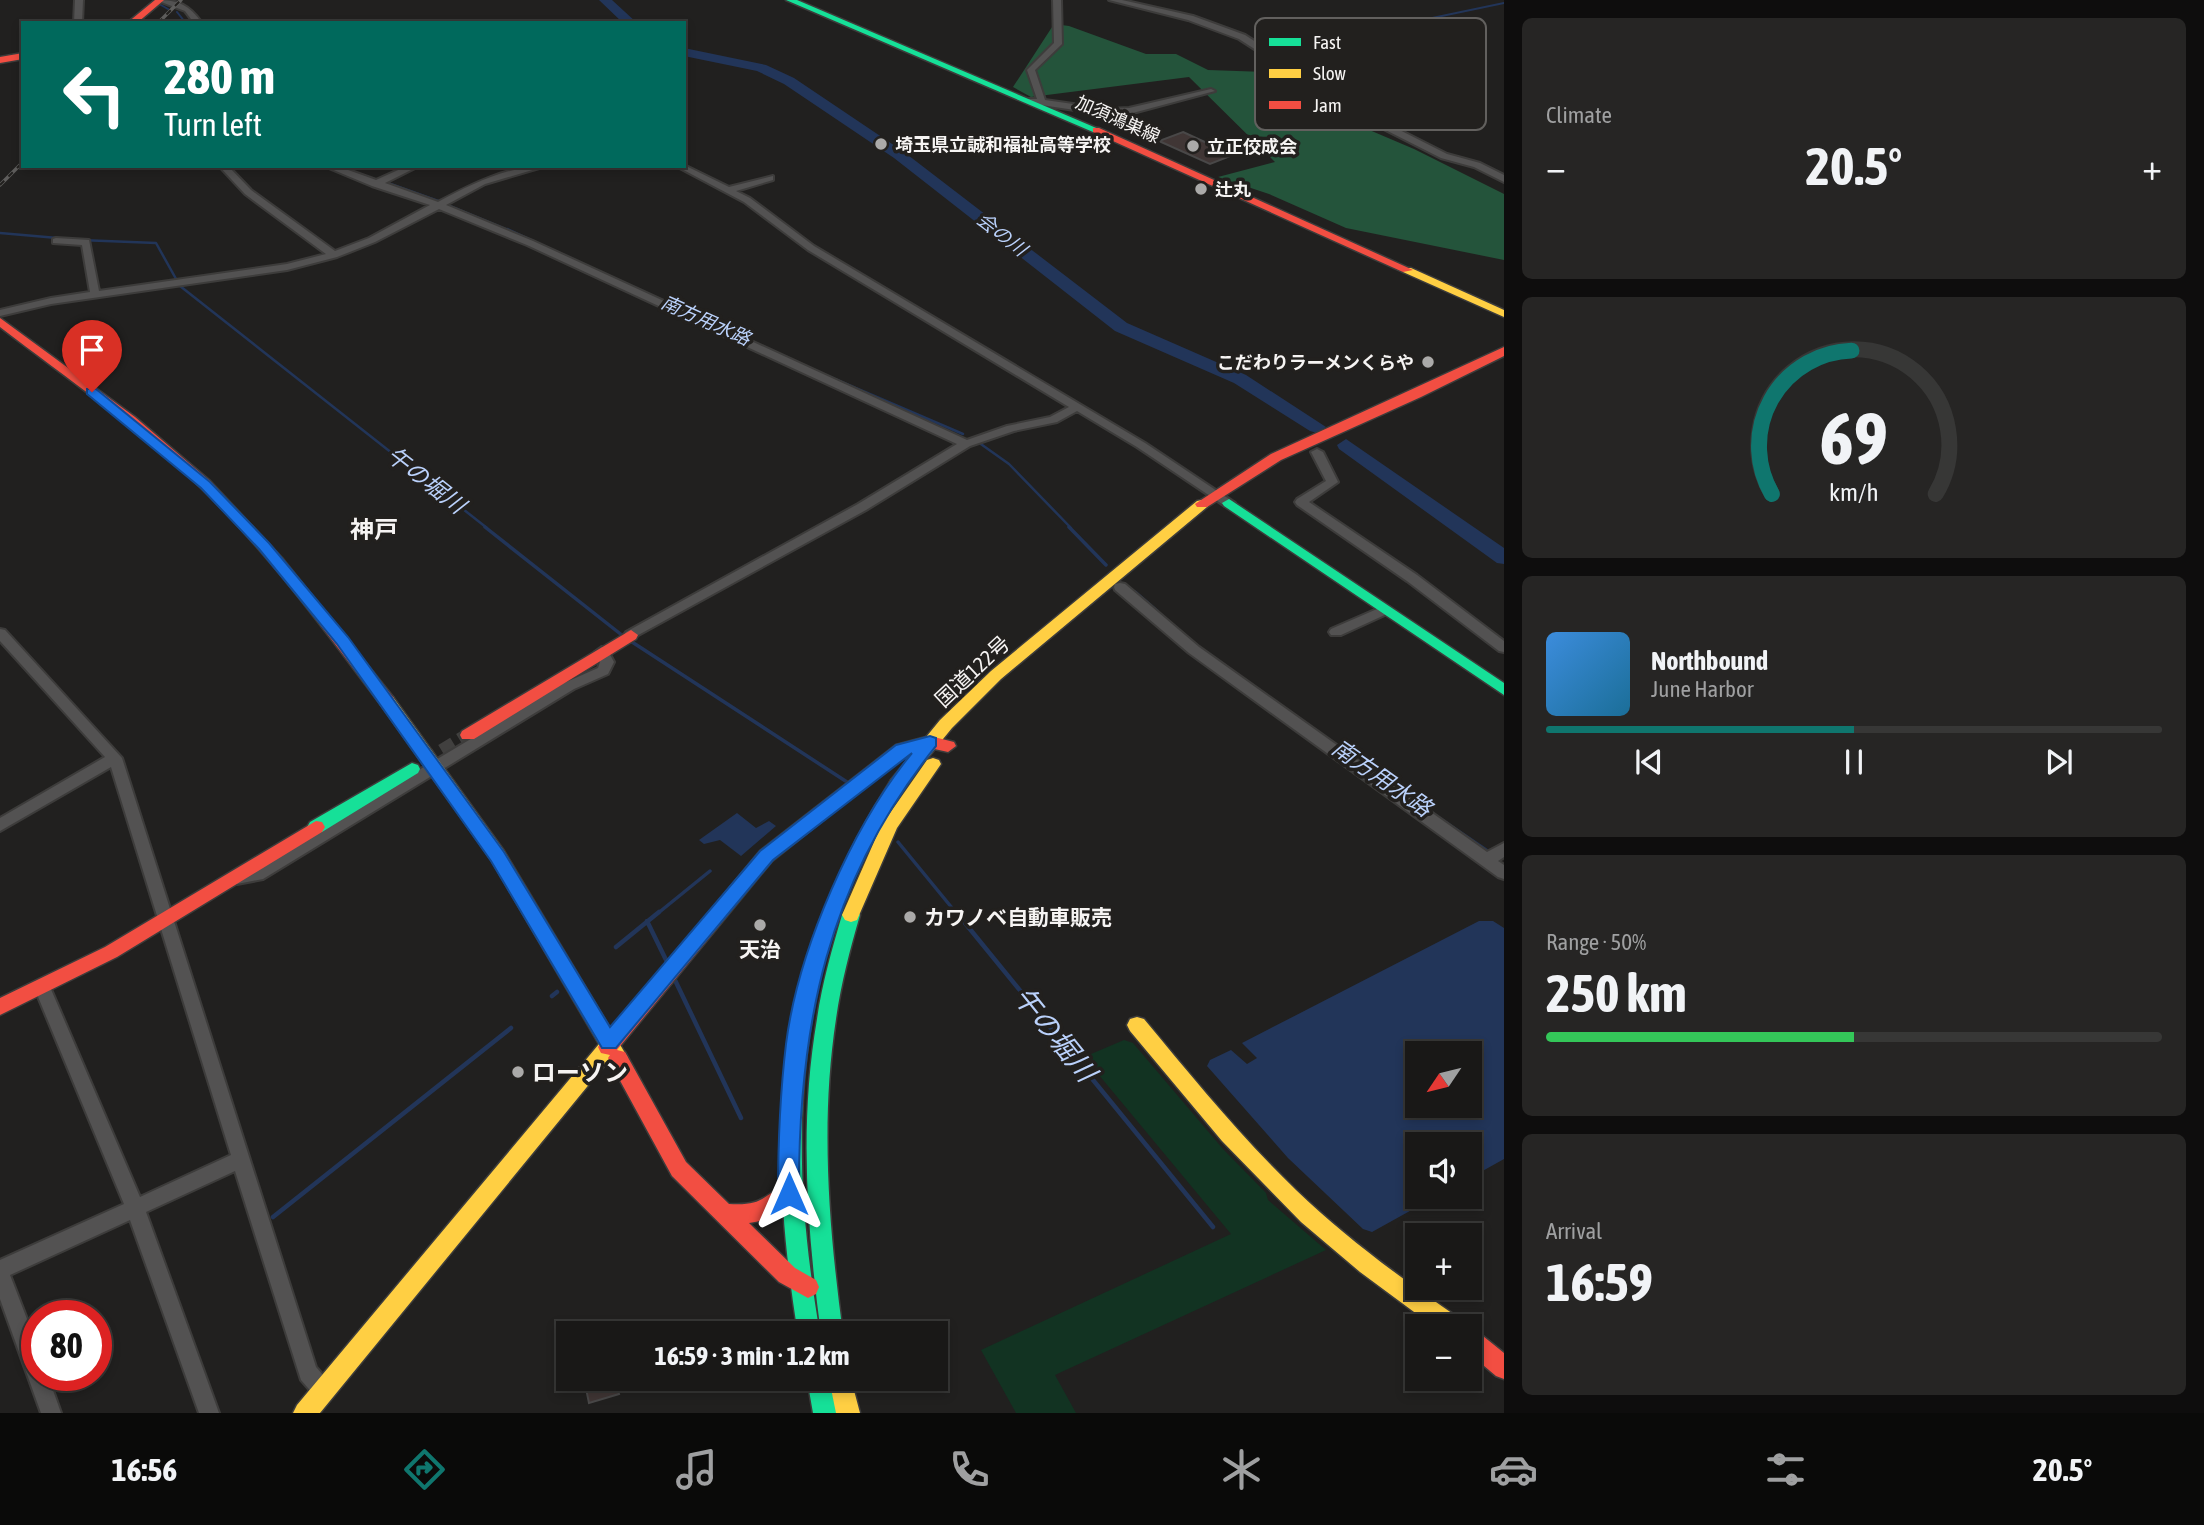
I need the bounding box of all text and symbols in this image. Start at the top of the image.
legend [1255,18,1486,130]
text: Fast [1313,31,1341,53]
text: 280 m [164,48,275,104]
icon: left [49,49,140,140]
text: Slow [1313,62,1347,84]
street label: 加須鴻巣線 [1073,91,1163,147]
text: Jam [1313,94,1342,116]
text: Climate [1546,102,1612,128]
text: Turn left [164,106,262,143]
place label: 埼玉県立誠和福祉高等学校 [895,134,1111,155]
marker: 埼玉県立誠和福祉高等学校 [873,136,889,152]
place label: 立正佼成会 [1207,136,1297,157]
text: 20.5° [1806,136,1902,196]
marker: 立正佼成会 [1185,138,1201,154]
text: − [1546,145,1566,188]
text: + [2142,145,2162,188]
place label: 辻丸 [1215,179,1251,200]
marker: 辻丸 [1193,181,1209,197]
water label: 会の川 [973,208,1033,261]
water label: 南方用水路 [658,291,756,350]
pin [62,320,122,392]
icon: arrive [73,331,111,369]
place label: こだわりラーメンくらや [1217,352,1414,373]
marker: こだわりラーメンくらや [1420,354,1436,370]
text: 69 [1820,396,1888,479]
water label: 午の堀川 [382,441,473,520]
text: km/h [1829,477,1879,505]
district label: 神戸 [350,516,398,543]
street label: 国道122号 [930,631,1014,711]
text: Northbound [1651,646,1768,676]
text: June Harbor [1651,676,1754,702]
water label: 南方用水路 [1327,734,1438,823]
icon: previous [1630,743,1668,781]
icon: pause [1835,743,1873,781]
icon: next [2040,743,2078,781]
place label: カワノベ自動車販売 [924,905,1112,929]
marker: カワノベ自動車販売 [902,909,918,925]
marker: 天治 [752,917,768,933]
text: Range · 50% [1546,929,1646,955]
place label: 天治 [739,937,781,961]
text: 250 km [1546,963,1687,1023]
water label: 午の堀川 [1007,980,1105,1090]
north arrow [1405,1041,1482,1118]
map controls [1405,1041,1482,1391]
place label: ローソン [532,1059,628,1086]
marker: ローソン [510,1064,526,1080]
button: sound [1405,1132,1482,1209]
position arrow [752,1157,826,1231]
text: Arrival [1546,1218,1602,1244]
button: + [1405,1223,1482,1300]
text: 16:59 [1546,1252,1653,1312]
speed limit sign: 80 [21,1300,112,1391]
button: − [1405,1314,1482,1391]
text: 16:59 · 3 min · 1.2 km [655,1341,849,1371]
icon: directions [400,1445,449,1494]
icon: music [672,1445,721,1494]
icon: phone [945,1445,994,1494]
icon: climate [1217,1445,1266,1494]
icon: car [1489,1445,1538,1494]
icon: filters [1761,1445,1810,1494]
text: 16:56 [112,1451,177,1488]
text: 20.5° [2033,1451,2092,1488]

